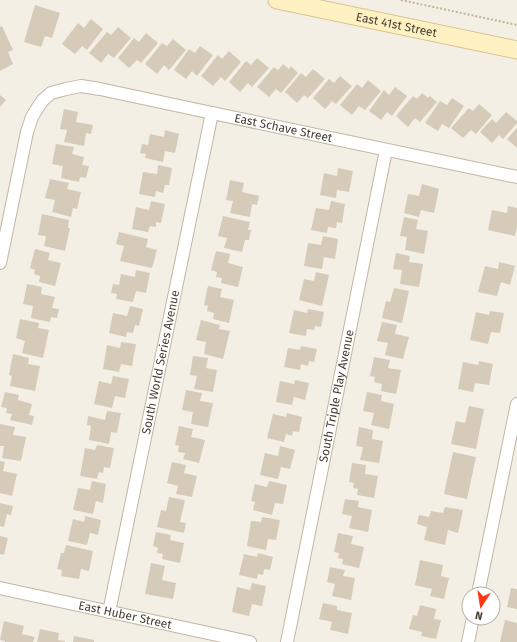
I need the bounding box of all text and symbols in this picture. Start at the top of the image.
street label: East 41st Street [355,10,439,40]
street label: East Schave Street [233,111,334,145]
street label: South World Series Avenue [139,289,182,436]
street label: South Triple Play Avenue [316,328,357,463]
north arrow [461,586,501,626]
street label: East Huber Street [77,598,174,632]
text: N [474,608,484,622]

